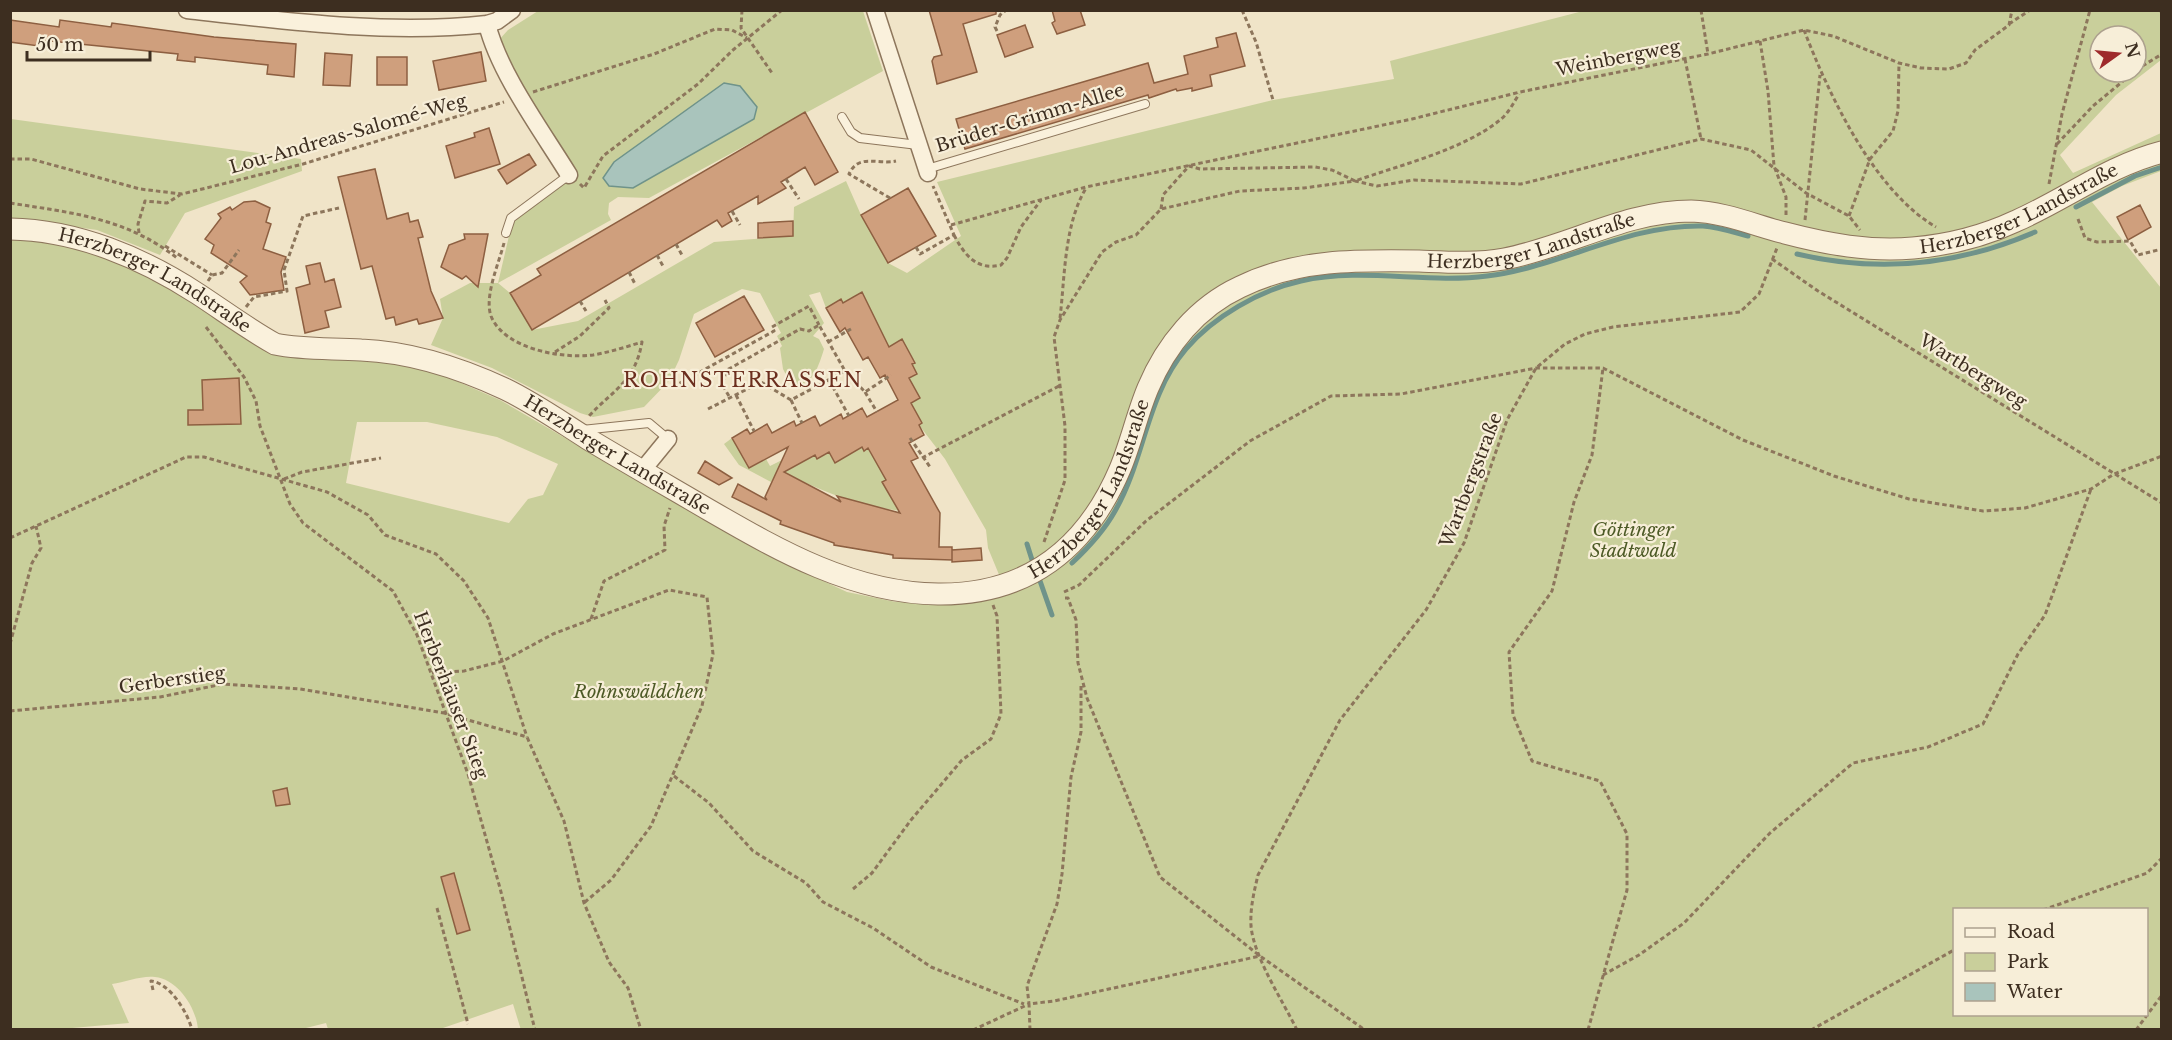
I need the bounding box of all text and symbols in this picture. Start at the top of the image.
scale bar [27,24,150,62]
north arrow [2088,24,2148,84]
text: 50 m [36,34,84,56]
street label: Weinbergweg [1553,35,1682,81]
text: N [2121,40,2144,60]
street label: Brüder-Grimm-Allee [933,79,1127,157]
street label: Lou-Andreas-Salomé-Weg [227,89,469,178]
street label: Herzberger Landstraße [1918,159,2121,258]
street label: Herzberger Landstraße [1426,208,1638,273]
street label: Herzberger Landstraße [56,223,255,338]
street label: Wartbergweg [1914,329,2031,413]
district label: ROHNSTERRASSEN [623,368,863,392]
street label: Herzberger Landstraße [520,390,715,519]
street label: Herzberger Landstraße [1025,396,1154,583]
street label: Wartbergstraße [1435,410,1507,551]
park label: Göttinger Stadtwald [1590,519,1677,562]
street label: Herberhäuser Stieg [409,608,493,782]
street label: Gerberstieg [117,662,227,698]
park label: Rohnswäldchen [573,681,704,703]
legend [1953,908,2148,1016]
text: Road [2007,921,2055,943]
text: Park [2007,951,2049,973]
text: Water [2006,981,2063,1003]

